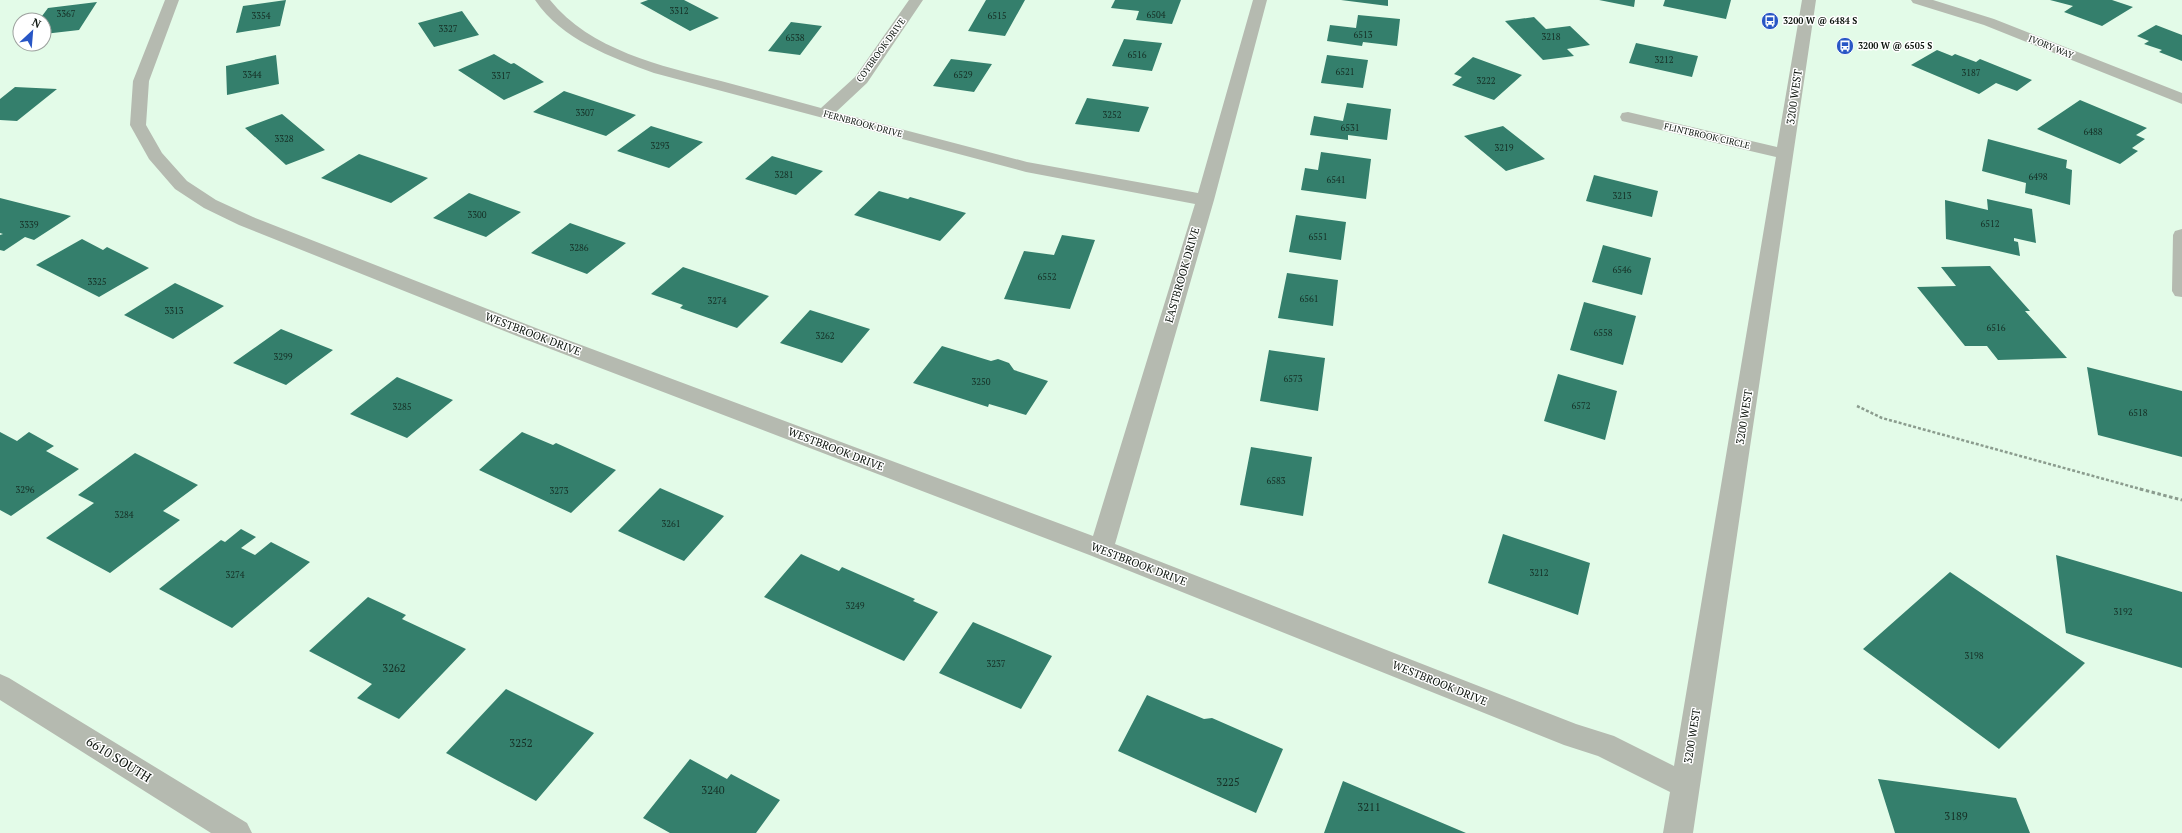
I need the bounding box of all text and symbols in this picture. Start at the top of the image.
house number: 3312 [669,5,689,17]
house number: 3367 [56,8,76,20]
house number: 6504 [1146,9,1166,21]
house number: 3354 [251,10,271,22]
house number: 6515 [987,10,1007,22]
bus stop icon: 3200 W @ 6484 S [1760,11,1780,31]
north arrow [12,12,52,52]
text: N [30,15,44,31]
street label: COYBROOK DRIVE [854,15,908,85]
place label: 3200 W @ 6484 S [1783,15,1857,27]
house number: 3327 [438,23,458,35]
house number: 6513 [1353,29,1373,41]
house number: 3218 [1541,31,1561,43]
house number: 6538 [785,32,805,44]
street label: IVORY WAY [2027,33,2075,62]
bus stop icon: 3200 W @ 6505 S [1835,36,1855,56]
place label: 3200 W @ 6505 S [1858,40,1932,52]
house number: 6516 [1127,49,1147,61]
house number: 3212 [1654,54,1674,66]
house number: 6521 [1335,66,1355,78]
house number: 3187 [1961,67,1981,79]
street label: 3200 WEST [1783,68,1805,125]
house number: 3344 [242,69,262,81]
house number: 6529 [953,69,973,81]
house number: 3317 [491,70,511,82]
house number: 3222 [1476,75,1496,87]
house number: 3307 [575,107,595,119]
street label: FERNBROOK DRIVE [822,108,904,140]
house number: 3252 [1102,109,1122,121]
street label: FLINTBROOK CIRCLE [1663,120,1751,152]
house number: 6531 [1340,122,1360,134]
house number: 6488 [2083,126,2103,138]
house number: 3328 [274,133,294,145]
house number: 3293 [650,140,670,152]
house number: 3219 [1494,142,1514,154]
house number: 3281 [774,169,794,181]
house number: 6498 [2028,171,2048,183]
house number: 6541 [1326,174,1346,186]
house number: 3213 [1612,190,1632,202]
house number: 3300 [467,209,487,221]
house number: 6512 [1980,218,2000,230]
house number: 3339 [19,219,39,231]
street label: EASTBROOK DRIVE [1162,226,1202,324]
house number: 6551 [1308,231,1328,243]
house number: 3286 [569,242,589,254]
house number: 6546 [1612,264,1632,276]
house number: 6552 [1037,271,1057,283]
house number: 3325 [87,276,107,288]
house number: 6561 [1299,293,1319,305]
house number: 3274 [707,295,727,307]
house number: 3313 [164,305,184,317]
street label: WESTBROOK DRIVE [483,309,583,359]
house number: 6516 [1986,322,2006,334]
house number: 6558 [1593,327,1613,339]
house number: 3262 [815,330,835,342]
house number: 3299 [273,351,293,363]
house number: 6573 [1283,373,1303,385]
house number: 3250 [971,376,991,388]
street label: 3200 WEST [1733,388,1755,446]
house number: 6572 [1571,400,1591,412]
house number: 3285 [392,401,412,413]
house number: 6518 [2128,407,2148,419]
street label: WESTBROOK DRIVE [786,424,886,474]
house number: 6583 [1266,475,1286,487]
house number: 3296 [15,484,35,496]
house number: 3273 [549,485,569,497]
house number: 3284 [114,509,134,521]
house number: 3261 [661,518,681,530]
street label: WESTBROOK DRIVE [1089,539,1189,589]
house number: 3212 [1529,567,1549,579]
house number: 3274 [225,569,245,581]
house number: 3249 [845,600,865,612]
house number: 3192 [2113,606,2133,618]
house number: 3198 [1964,650,1984,662]
house number: 3237 [986,658,1006,670]
street label: WESTBROOK DRIVE [1390,658,1490,708]
house number: 3262 [382,661,406,675]
street label: 3200 WEST [1681,707,1703,765]
street label: 6610 SOUTH [83,732,155,786]
house number: 3252 [509,736,533,750]
house number: 3225 [1216,775,1240,789]
house number: 3240 [701,783,725,797]
house number: 3211 [1357,800,1381,814]
house number: 3189 [1944,809,1968,823]

